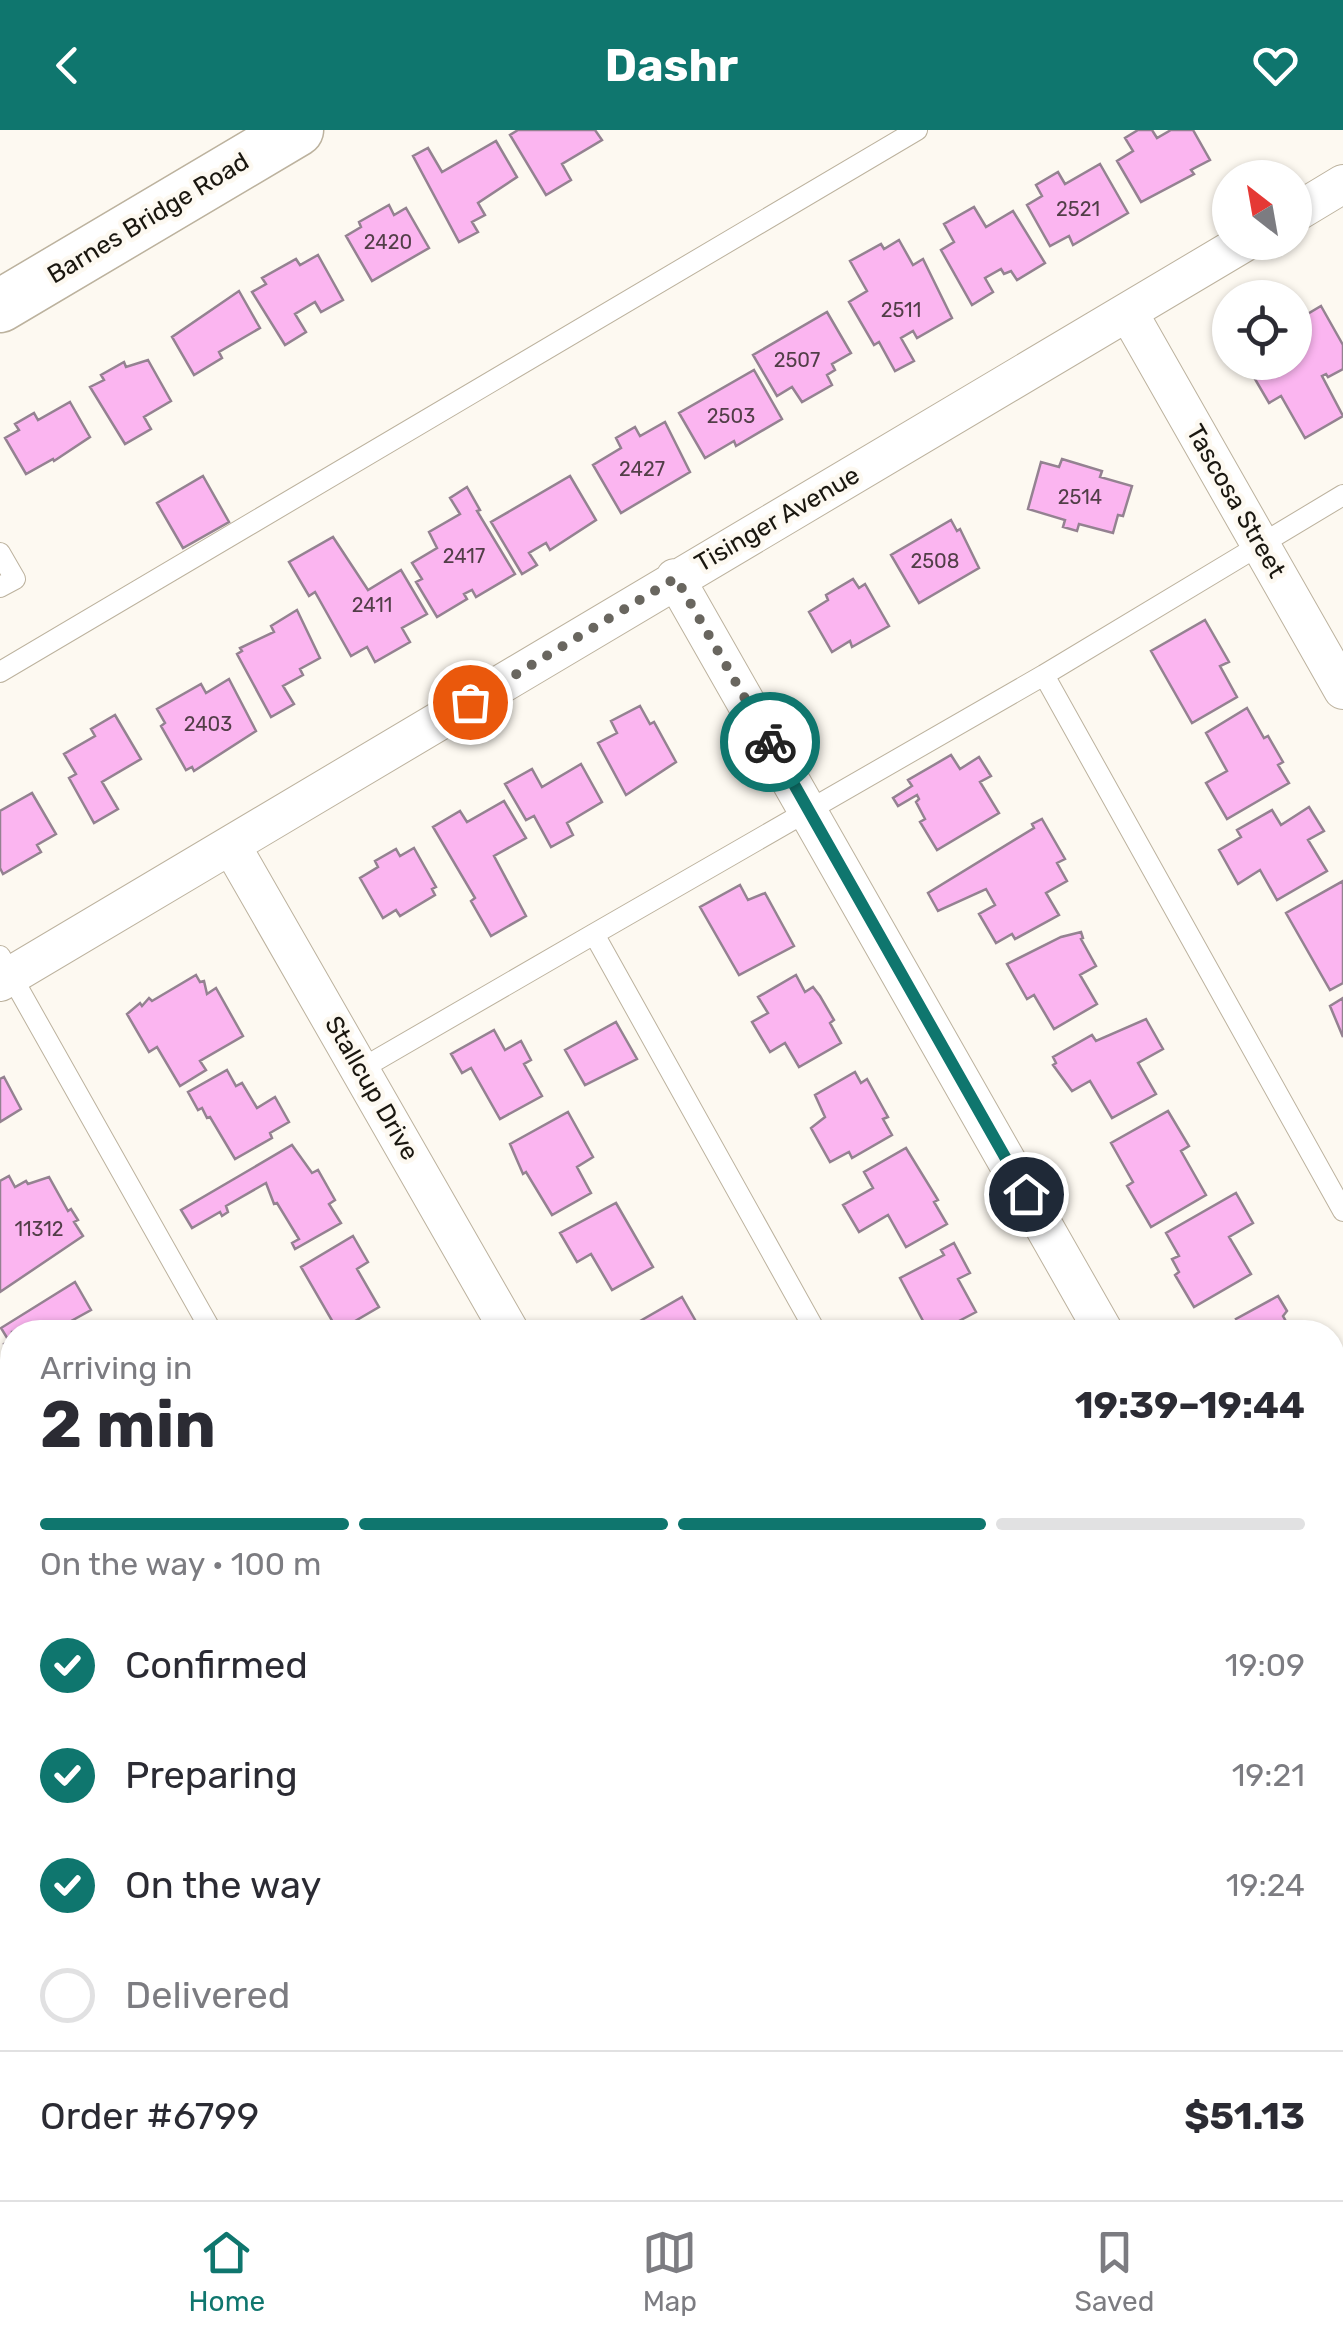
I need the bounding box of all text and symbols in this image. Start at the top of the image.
icon: back [40,38,95,93]
icon: heart [1248,38,1303,93]
text: Dashr [605,39,738,92]
street label: Barnes Bridge Road [42,146,254,290]
north arrow [1212,160,1312,260]
map controls [1212,160,1312,380]
house number: 2521 [1056,197,1100,221]
house number: 2420 [364,230,412,254]
button: locate [1212,280,1312,380]
house number: 2511 [881,298,921,322]
house number: 2507 [774,348,820,372]
house number: 2503 [707,404,755,428]
street label: Tascosa Street [1180,419,1292,583]
house number: 2427 [619,457,665,481]
street label: Tisinger Avenue [690,460,864,578]
house number: 2514 [1058,485,1102,509]
house number: 2417 [443,544,485,568]
house number: 2508 [910,549,960,573]
house number: 2411 [352,593,392,617]
pin [428,660,513,745]
icon: bag [443,675,498,730]
courier [720,692,820,792]
house number: 2403 [184,712,232,736]
icon: bike [743,715,798,770]
street label: Stallcup Drive [319,1011,425,1165]
pin [984,1152,1069,1237]
icon: home [999,1167,1054,1222]
house number: 11312 [14,1217,64,1241]
text: Arriving in [40,1349,192,1387]
text: 19:39–19:44 [1075,1382,1305,1428]
text: 2 min [40,1386,216,1463]
text: On the way · 100 m [40,1545,321,1583]
icon: check [40,1638,95,1693]
text: Confirmed [125,1642,308,1688]
text: 19:09 [1225,1646,1305,1684]
icon: check [40,1748,95,1803]
text: Preparing [125,1752,298,1798]
text: 19:21 [1232,1756,1305,1794]
icon: check [40,1858,95,1913]
text: On the way [125,1862,321,1908]
text: 19:24 [1226,1866,1305,1904]
text: Delivered [125,1972,290,2018]
text: Order #6799 [40,2093,259,2139]
text: $51.13 [1184,2093,1305,2139]
tab: Home [189,2225,265,2318]
tab: Map [642,2225,697,2318]
tab: Saved [1074,2225,1154,2318]

